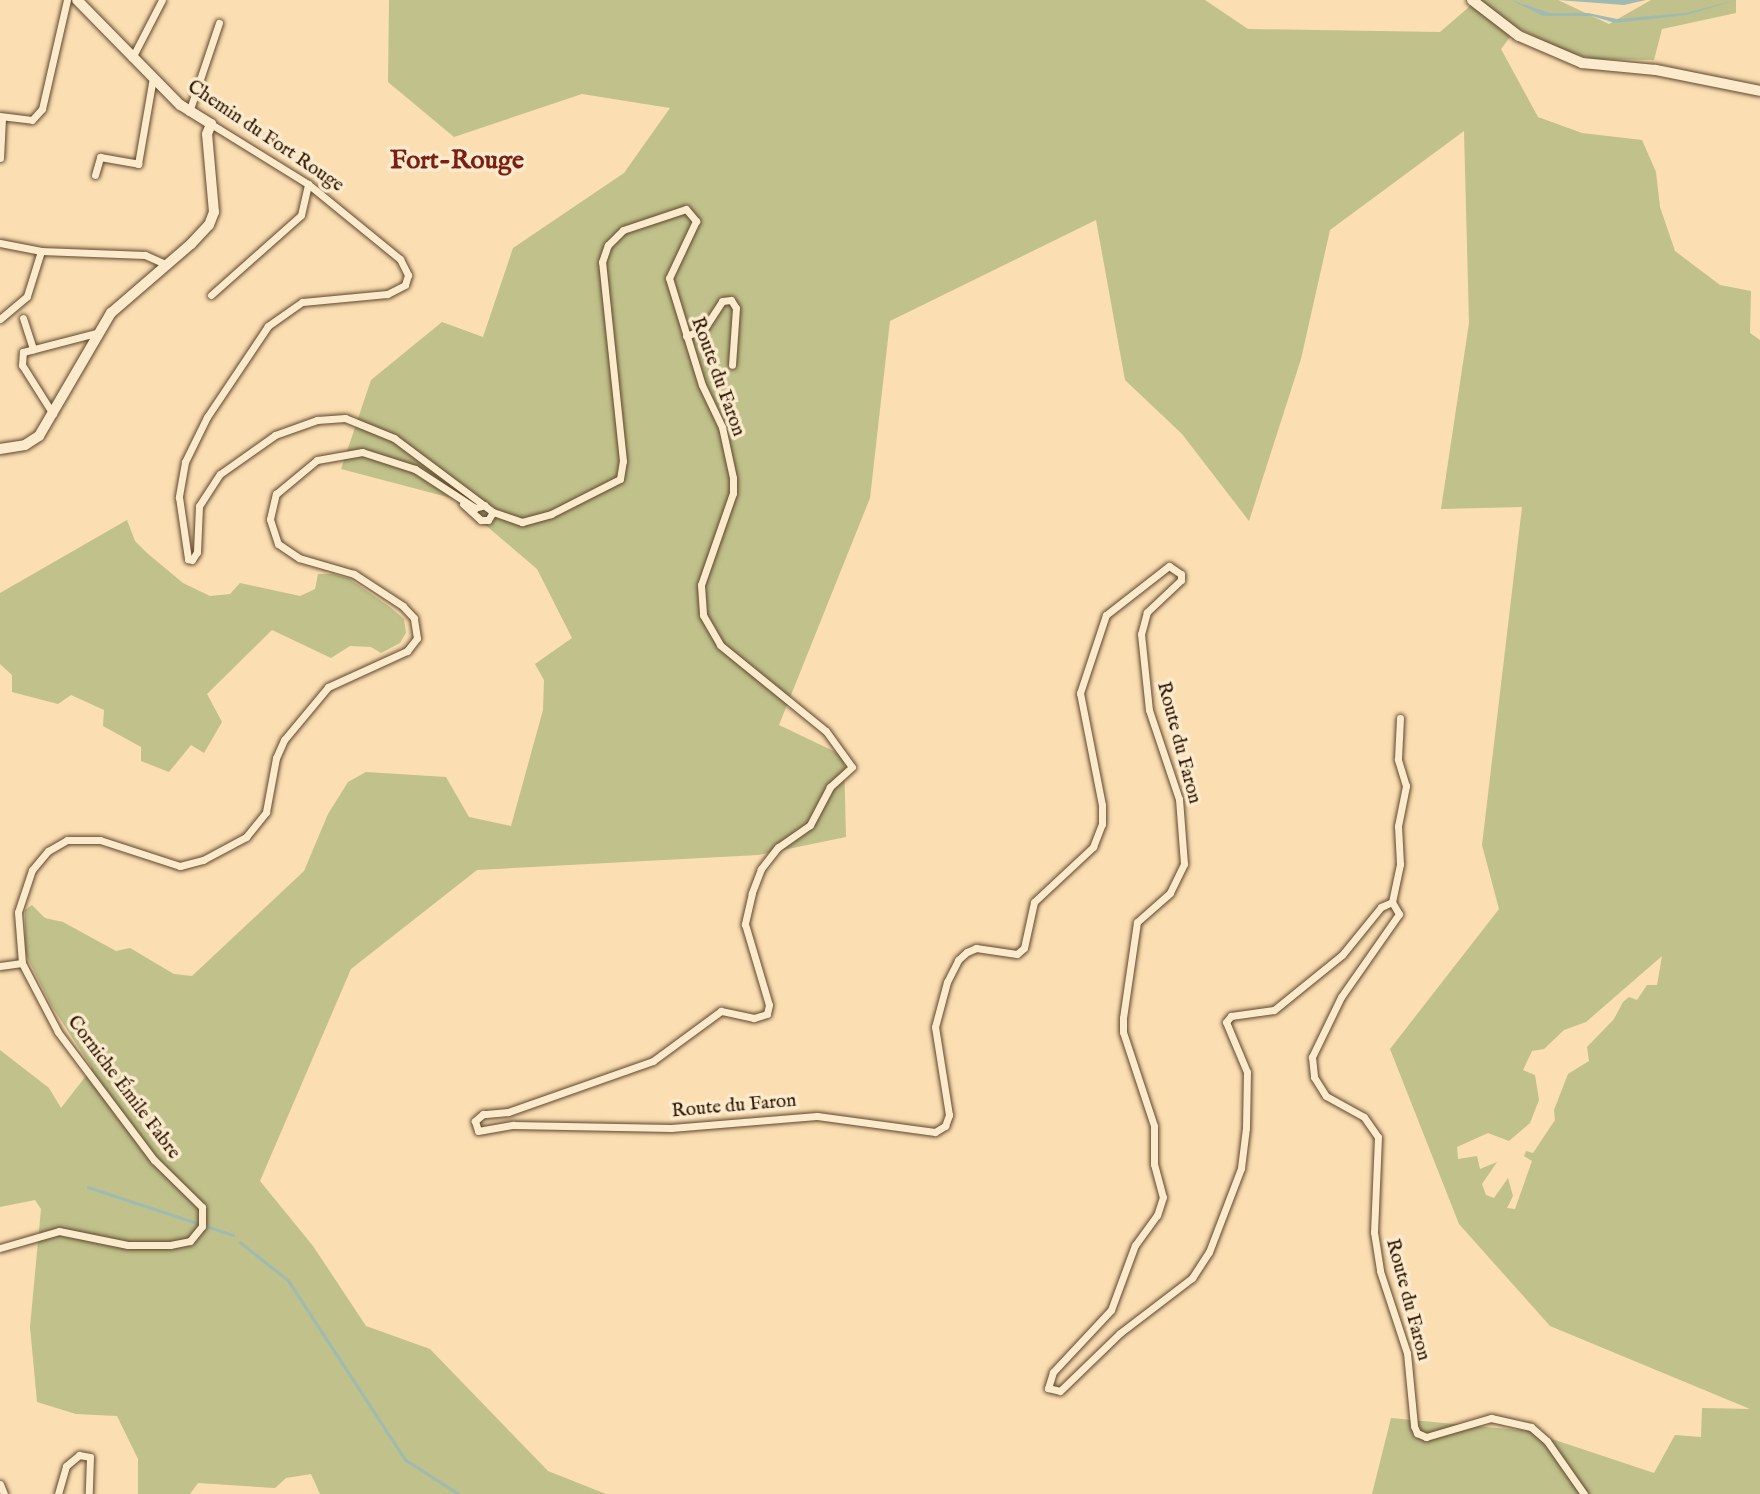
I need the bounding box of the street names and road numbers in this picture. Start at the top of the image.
street label: Chemin du Fort Rouge [182,76,348,198]
street label: Route du Faron [685,314,749,440]
street label: Route du Faron [1151,680,1205,806]
street label: Corniche Émile Fabre [62,1012,184,1164]
street label: Route du Faron [671,1090,797,1124]
street label: Route du Faron [1380,1237,1434,1363]

